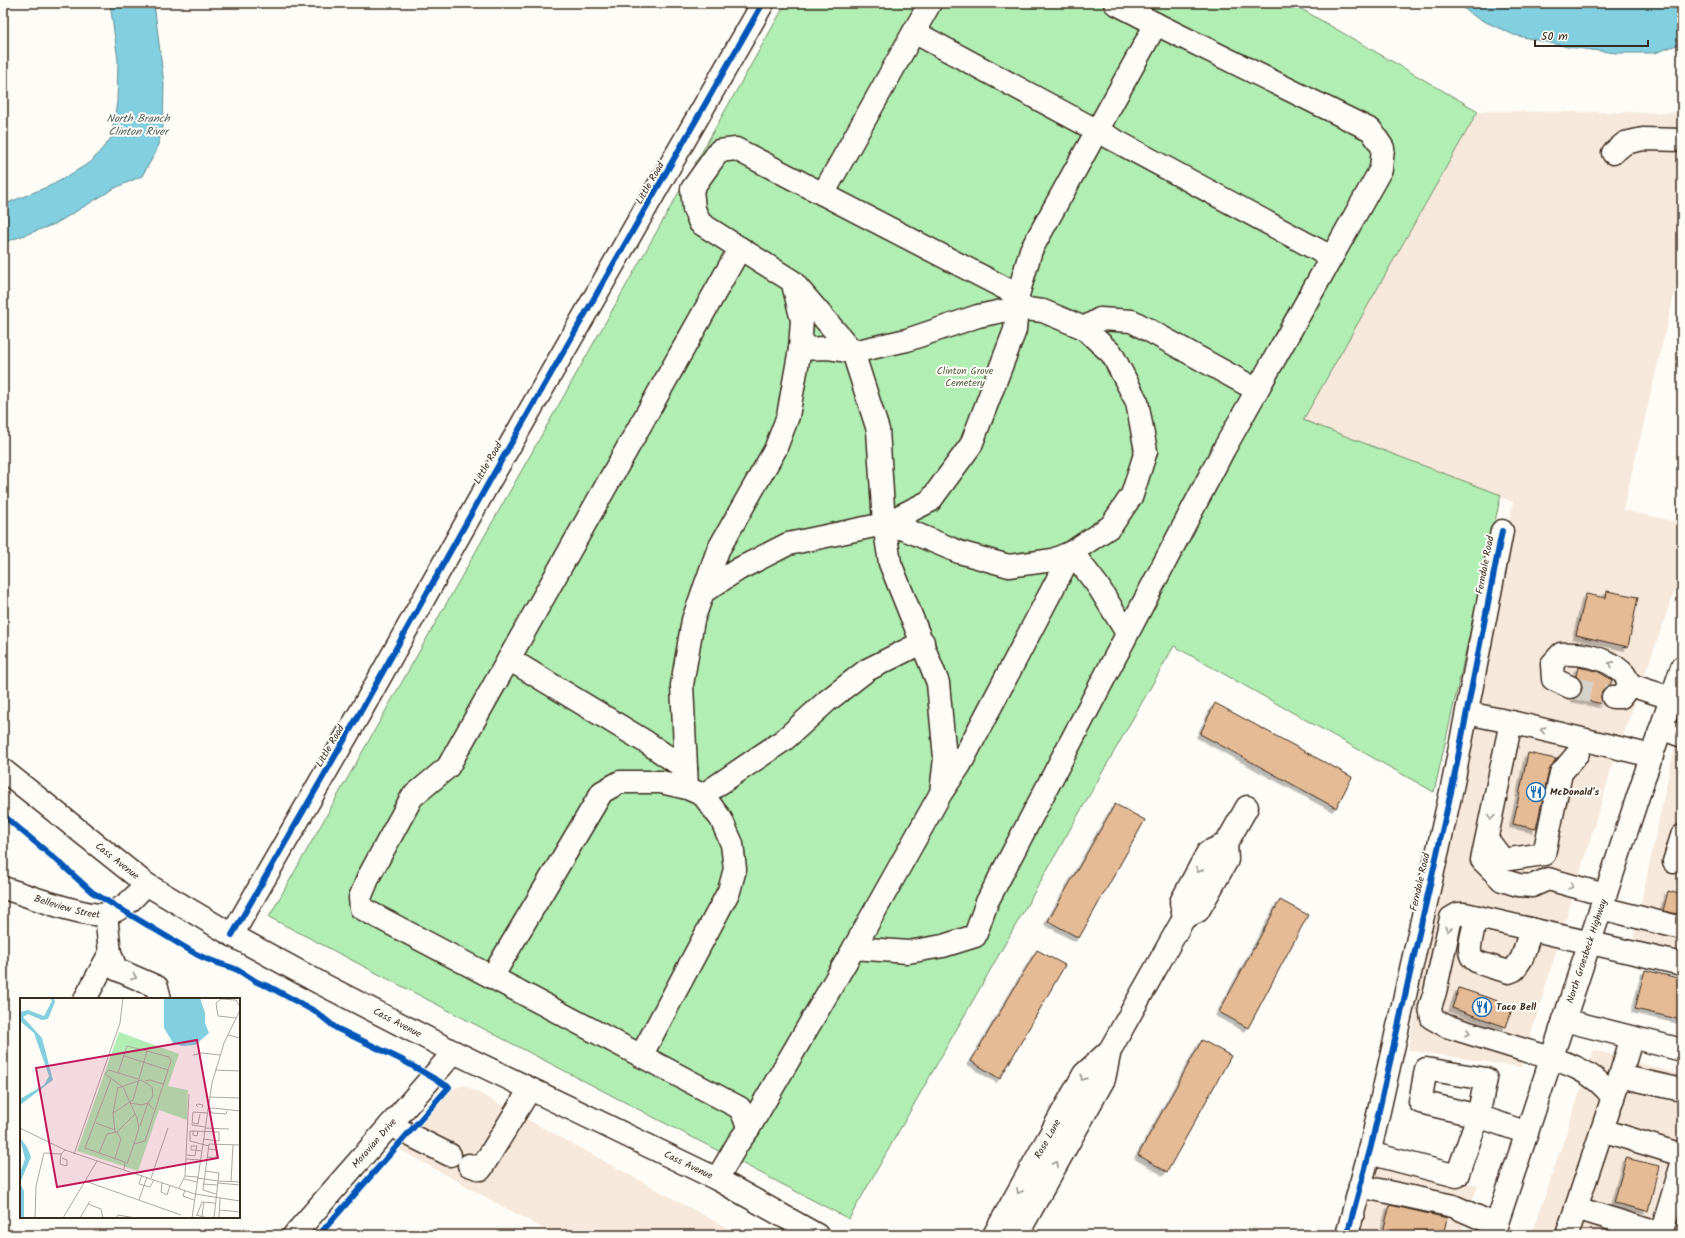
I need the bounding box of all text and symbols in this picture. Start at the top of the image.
scale bar [1535,22,1648,48]
text: 50 m [1541,27,1568,46]
water label: North Branch Clinton River [106,110,171,141]
street label: Little Road [631,158,669,207]
park label: Clinton Grove Cemetery [937,363,994,391]
street label: Little Road [469,438,507,487]
street label: Ferndale Road [1472,533,1499,596]
one-way arrow [1608,662,1615,669]
street label: Little Road [311,721,349,770]
one-way arrow [1540,726,1547,734]
restaurant icon: McDonald's [1525,781,1547,803]
place label: McDonald's [1550,784,1600,800]
one-way arrow [1488,814,1496,820]
street label: Cass Avenue [92,838,143,884]
street label: Ferndale Road [1406,850,1435,913]
one-way arrow [1196,865,1204,873]
one-way arrow [1567,881,1574,890]
street label: Belleview Street [32,891,101,923]
street label: North Groesbeck Highway [1562,897,1612,1005]
one-way arrow [1444,926,1452,932]
one-way arrow [130,972,138,980]
restaurant icon: Taco Bell [1471,996,1493,1018]
inset map [20,998,240,1218]
place label: Taco Bell [1496,999,1537,1015]
street label: Cass Avenue [370,1004,425,1042]
one-way arrow [1464,1028,1471,1036]
one-way arrow [1081,1073,1088,1080]
street label: Moravian Drive [348,1114,401,1172]
street label: Rose Lane [1030,1116,1065,1162]
street label: Cass Avenue [661,1146,716,1184]
one-way arrow [1051,1161,1059,1168]
one-way arrow [1016,1187,1024,1194]

